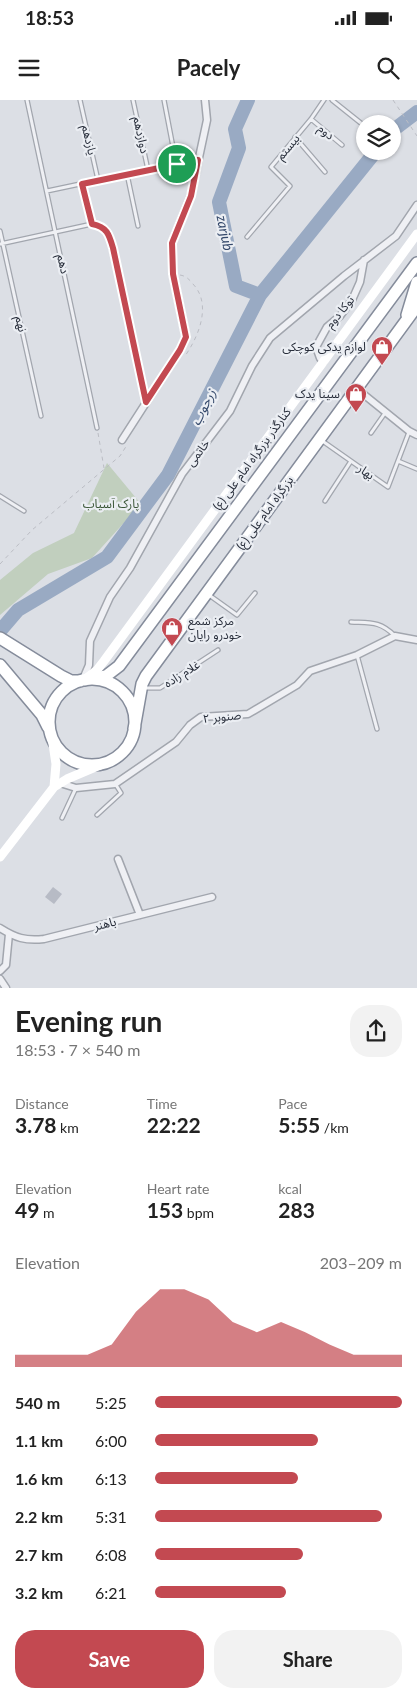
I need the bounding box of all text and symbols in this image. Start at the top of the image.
text: 18:53 [25,6,74,29]
icon: menu [15,54,43,82]
text: Pacely [177,54,240,81]
icon: search [374,54,402,82]
street label: دوازدهم [128,115,153,155]
map controls [356,115,401,160]
button: layers [356,115,401,160]
street label: دوم [314,120,338,144]
street label: یازدهم [77,123,100,157]
street label: بیستم [273,131,304,164]
pin [156,143,198,185]
icon: arrive [163,150,191,178]
water label: zarjub [213,213,238,252]
street label: دهم [52,253,73,276]
street label: توکا دوم [322,292,359,332]
street label: نهم [10,314,31,334]
shop icon: لوازم یدکی کوچکی [370,335,394,366]
place label: لوازم یدکی کوچکی [282,339,366,356]
shop icon: سینا یدک [344,382,368,413]
water label: زرجوب [186,386,220,428]
place label: سینا یدک [295,386,340,401]
street label: کنارگذر بزرگراه امام علی (ع) [210,405,294,513]
street label: خاتمی [183,436,213,469]
street label: بهار [354,460,378,483]
street label: بزرگراه امام علی (ع) [233,473,297,553]
park label: پارک آسیاب [83,496,139,512]
place label: مرکز شمع خودرو رایان [188,613,242,642]
shop icon: مرکز شمع خودرو رایان [160,616,184,647]
street label: غلام زاده [161,657,204,692]
street label: صنوبر ۲ [202,707,242,726]
street label: باهنر [91,914,118,934]
text: Evening run [15,1004,162,1038]
button: share [350,1005,402,1057]
text: 18:53 · 7 × 540 m [15,1040,140,1059]
text: Distance [15,1095,69,1112]
text: Time [147,1095,177,1112]
text: Pace [278,1095,307,1112]
text: 3.78 [15,1112,57,1137]
text: 22:22 [147,1112,201,1137]
text: 5:55 [278,1112,320,1137]
text: km [57,1119,79,1136]
text: /km [320,1119,349,1136]
text: Elevation [15,1180,72,1197]
text: Heart rate [147,1180,209,1197]
text: kcal [278,1180,302,1197]
text: 49 [15,1197,39,1222]
text: 153 [147,1197,183,1222]
text: 283 [278,1197,315,1222]
text: m [39,1204,54,1221]
text: bpm [183,1204,214,1221]
text: Elevation [15,1253,80,1272]
text: 203–209 m [320,1253,402,1272]
text: 540 m [15,1393,60,1412]
text: 5:25 [95,1393,127,1412]
text: 1.1 km [15,1431,63,1450]
text: 6:00 [95,1431,127,1450]
text: 1.6 km [15,1469,63,1488]
text: 6:13 [95,1469,127,1488]
text: 2.2 km [15,1507,63,1526]
text: 5:31 [95,1507,127,1526]
text: 2.7 km [15,1545,63,1564]
text: 6:08 [95,1545,127,1564]
text: 3.2 km [15,1583,63,1602]
text: 6:21 [95,1583,127,1602]
button: Save [15,1630,204,1688]
button: Share [214,1630,402,1688]

